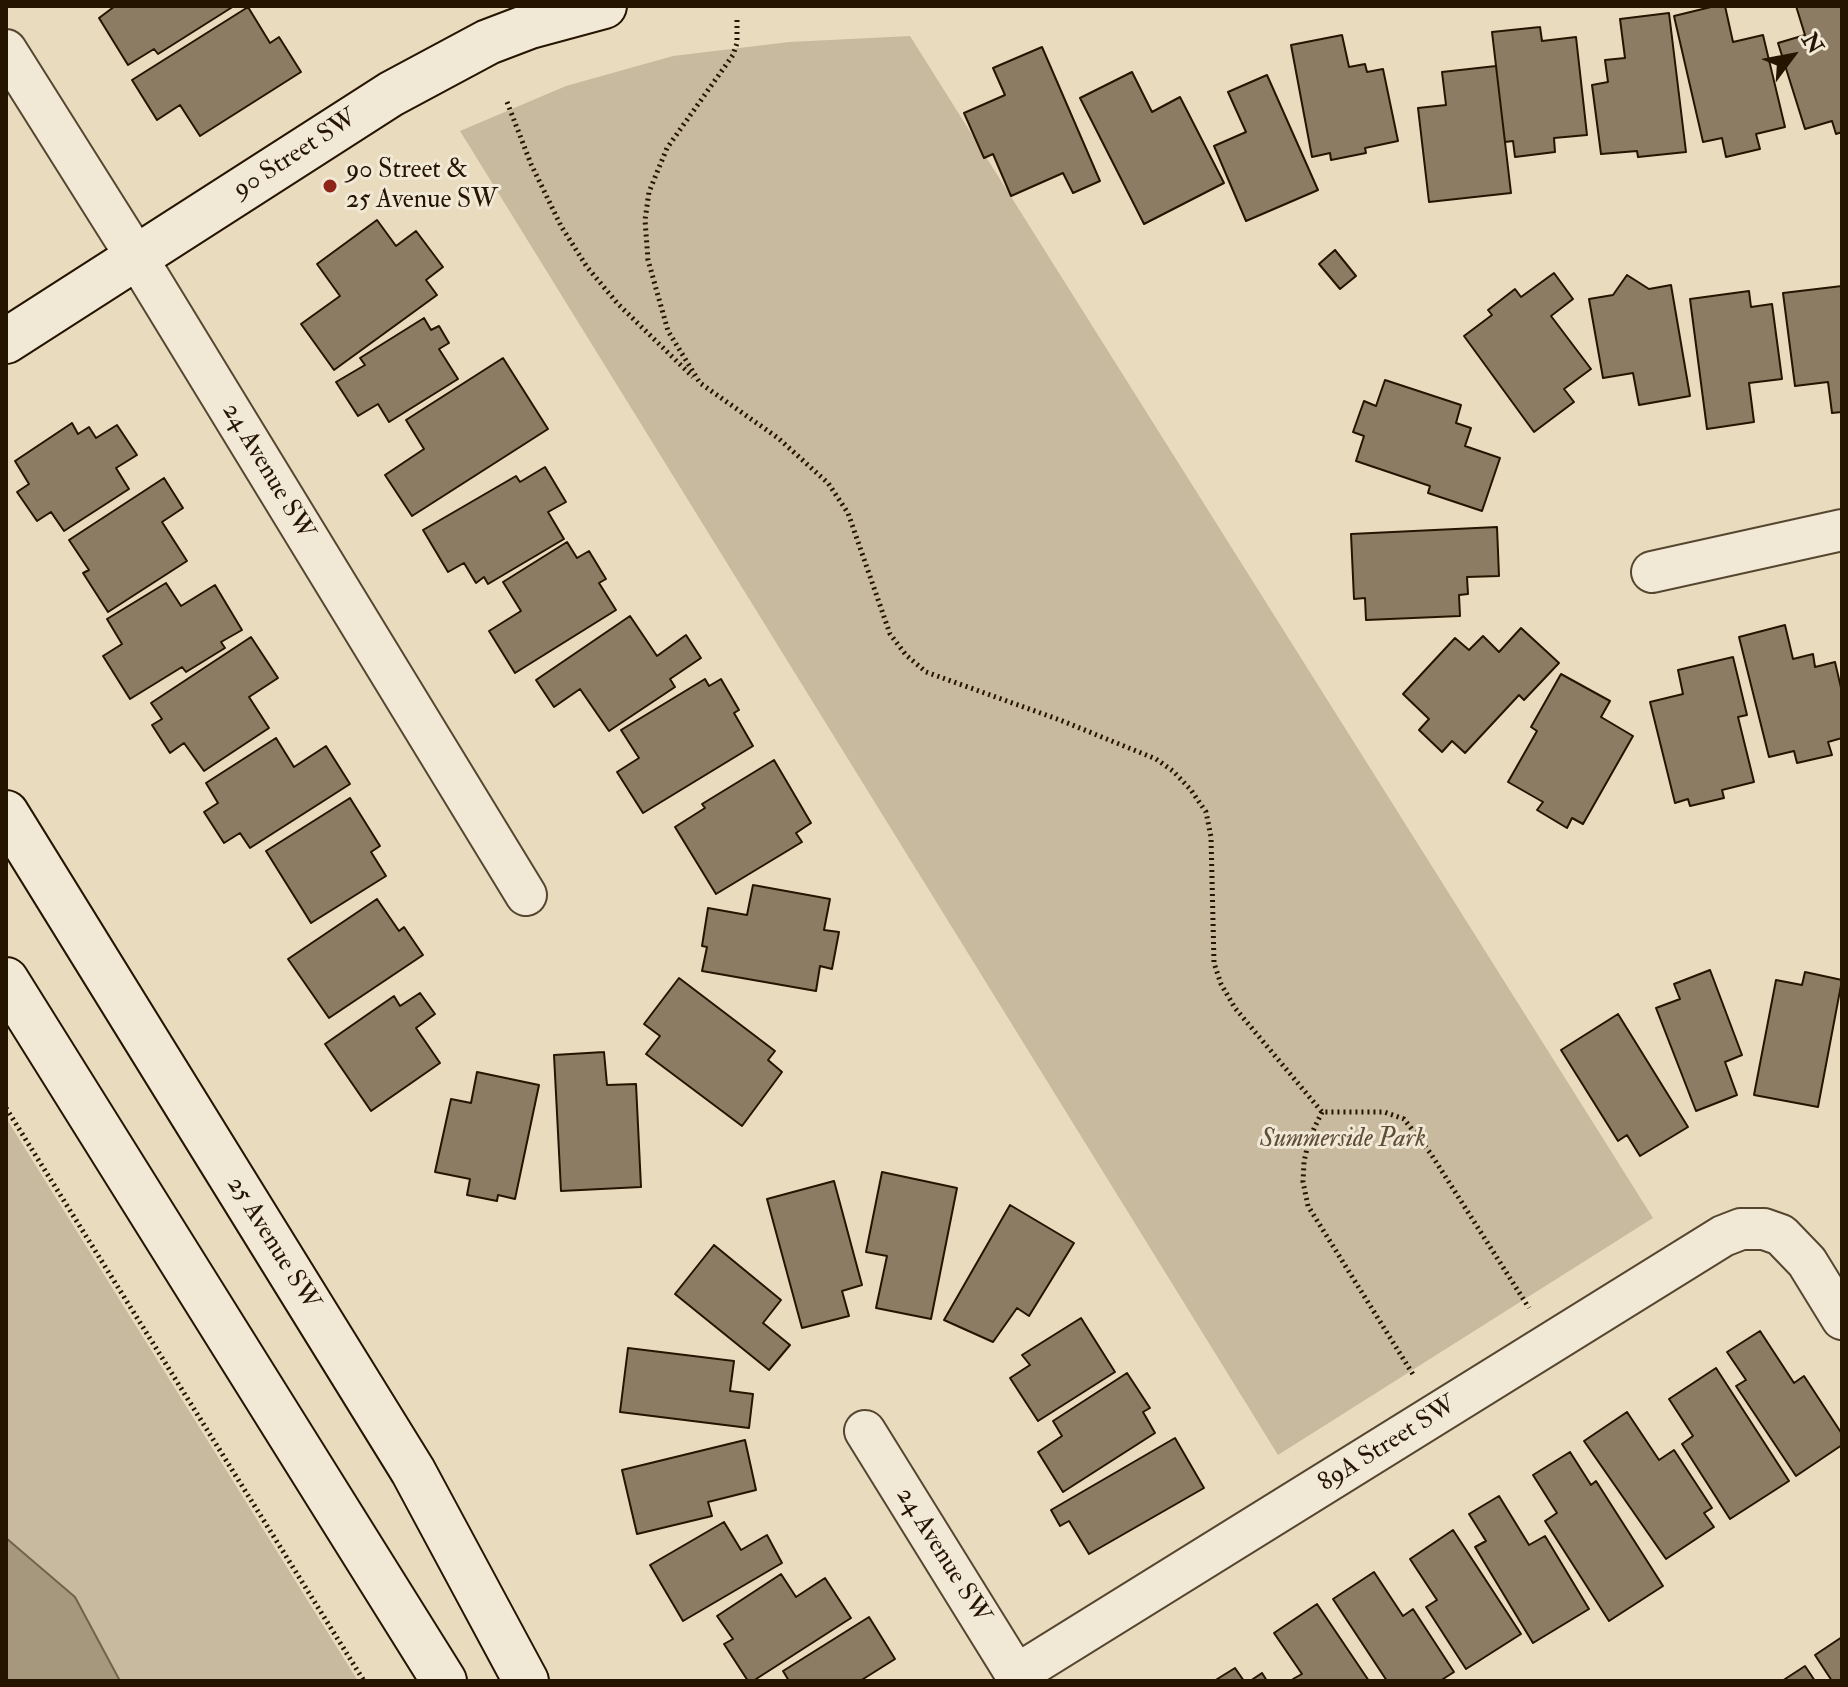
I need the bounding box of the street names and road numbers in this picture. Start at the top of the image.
street label: 90 Street SW [228,103,364,207]
street label: 24 Avenue SW [214,398,320,546]
street label: 25 Avenue SW [219,1171,325,1317]
street label: 89A Street SW [1313,1390,1463,1500]
street label: 24 Avenue SW [888,1482,996,1630]

